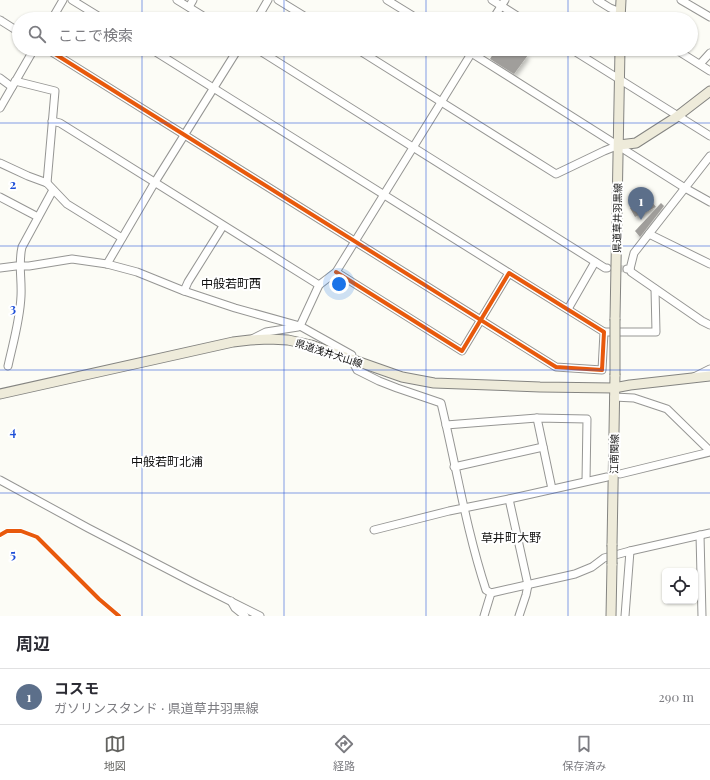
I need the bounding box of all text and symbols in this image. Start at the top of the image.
search box [12,12,698,56]
icon: search [26,23,48,45]
text: ここで検索 [58,25,133,45]
text: 2 [10,175,17,192]
street label: 県道草井羽黒線 [609,183,625,253]
pin: 1 [628,187,654,220]
your location [329,274,349,294]
district label: 中般若町西 [201,275,261,291]
text: 3 [10,299,16,316]
street label: 県道浅井犬山線 [294,336,364,370]
text: 4 [10,422,17,439]
street label: 江南関線 [607,434,621,474]
district label: 中般若町北浦 [131,453,203,469]
district label: 草井町大野 [481,529,541,545]
text: 5 [10,545,16,562]
map controls [662,568,698,604]
button: locate [662,568,698,604]
text: 周辺 [16,632,50,654]
text: コスモ [54,678,99,698]
text: 1 [27,688,31,705]
text: 290 m [659,688,694,705]
text: ガソリンスタンド · 県道草井羽黒線 [54,699,259,716]
tab: 地図 [104,733,126,773]
tab: 経路 [333,733,355,773]
tab: 保存済み [562,733,606,773]

